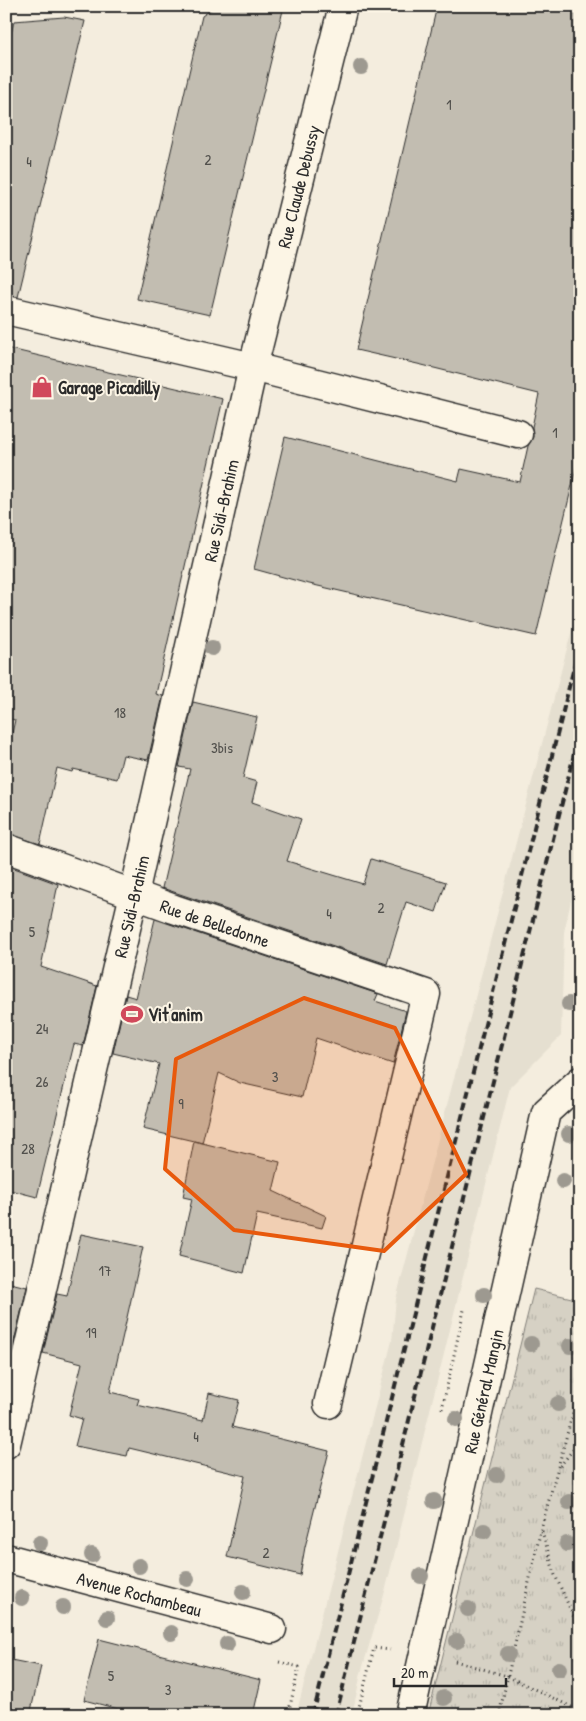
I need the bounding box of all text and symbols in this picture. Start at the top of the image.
house number: 1 [446,94,452,115]
street label: Rue Claude Debussy [271,122,325,251]
house number: 2 [204,149,212,170]
house number: 4 [26,151,32,172]
shop icon: Garage Picadilly [29,374,55,400]
place label: Garage Picadilly [58,375,161,401]
house number: 1 [552,422,558,443]
street label: Rue Sidi-Brahim [197,457,244,564]
house number: 18 [114,702,126,723]
house number: 3bis [211,737,233,758]
street label: Rue Sidi-Brahim [107,853,155,960]
street label: Rue de Belledonne [157,893,273,953]
house number: 2 [377,897,385,918]
house number: 4 [326,903,332,924]
house number: 5 [29,921,36,942]
sports icon: Vit'anim [119,1001,145,1027]
place label: Vit'anim [148,1002,203,1027]
house number: 24 [36,1018,49,1039]
house number: 3 [272,1066,279,1087]
house number: 26 [35,1071,49,1092]
house number: 9 [178,1093,184,1114]
house number: 28 [21,1138,35,1159]
house number: 17 [99,1260,111,1281]
house number: 19 [86,1322,97,1343]
street label: Rue Général Mangin [457,1326,509,1456]
house number: 4 [193,1426,199,1447]
house number: 2 [262,1542,270,1563]
street label: Avenue Rochambeau [74,1565,204,1622]
scale bar [394,1656,506,1688]
text: 20 m [401,1662,428,1683]
house number: 5 [108,1665,115,1686]
house number: 3 [165,1679,172,1700]

